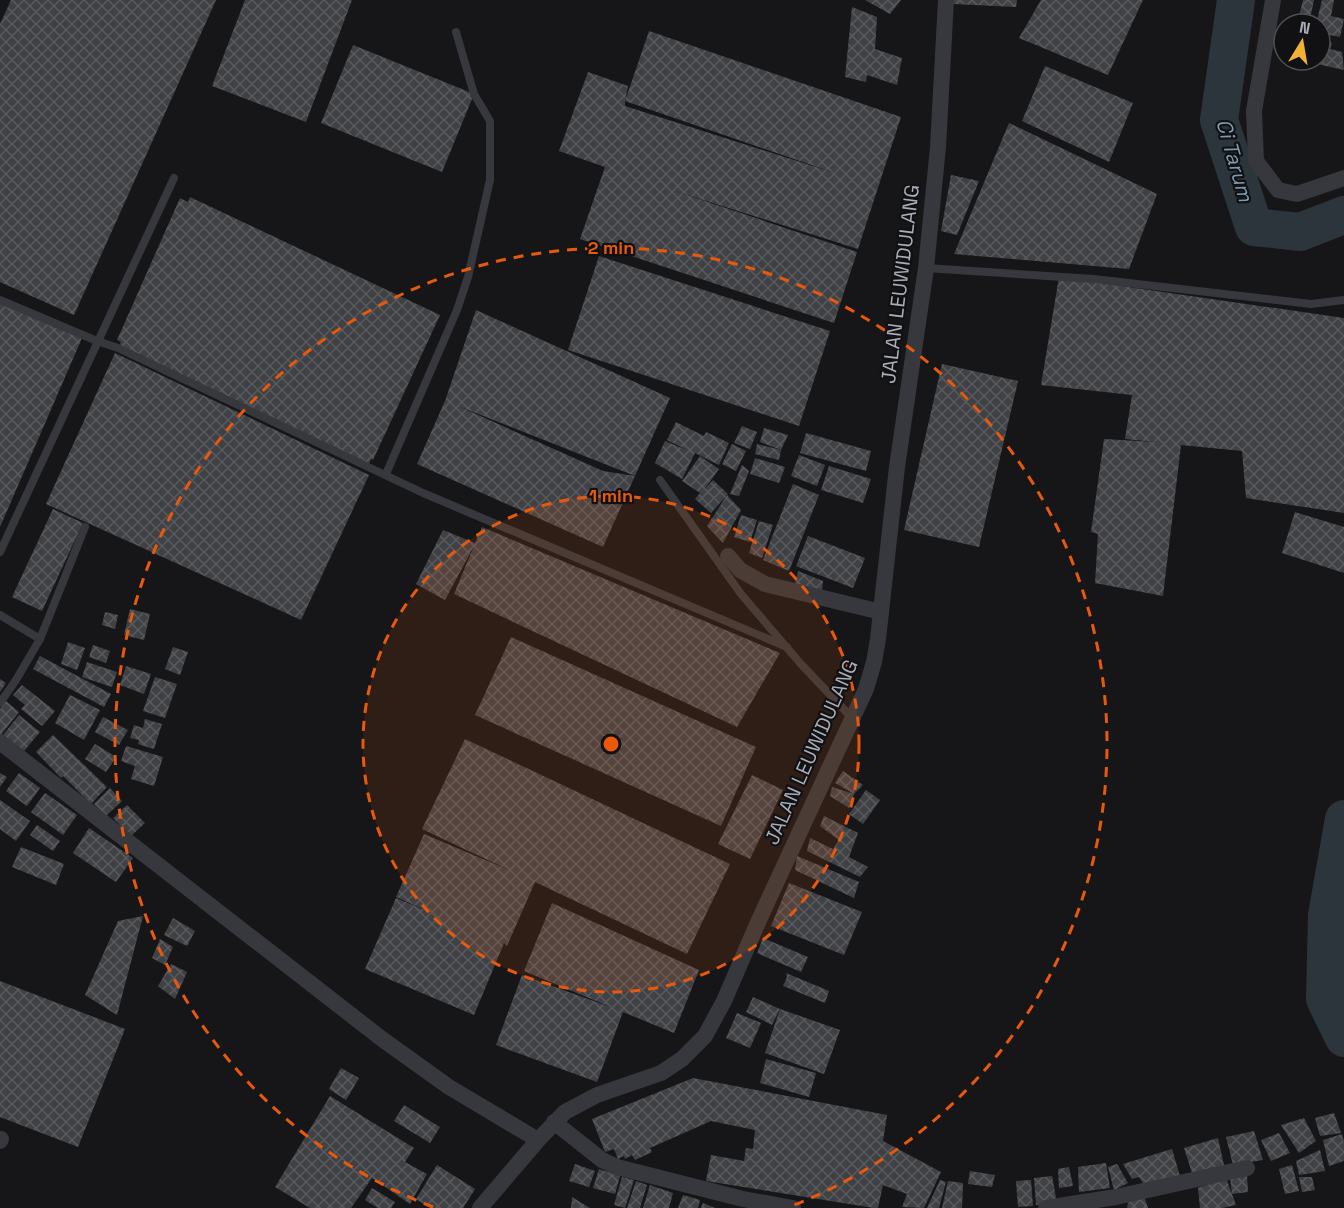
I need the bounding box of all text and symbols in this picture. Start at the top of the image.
north arrow [1272,12,1332,72]
text: N [1297,16,1312,39]
water label: Ci Tarum [1210,115,1260,205]
street label: JALAN LEUWIDULANG [875,183,925,385]
text: 2 min [588,236,634,259]
text: 1 min [589,484,633,507]
street label: JALAN LEUWIDULANG [758,655,864,849]
centre of rings [601,734,621,754]

